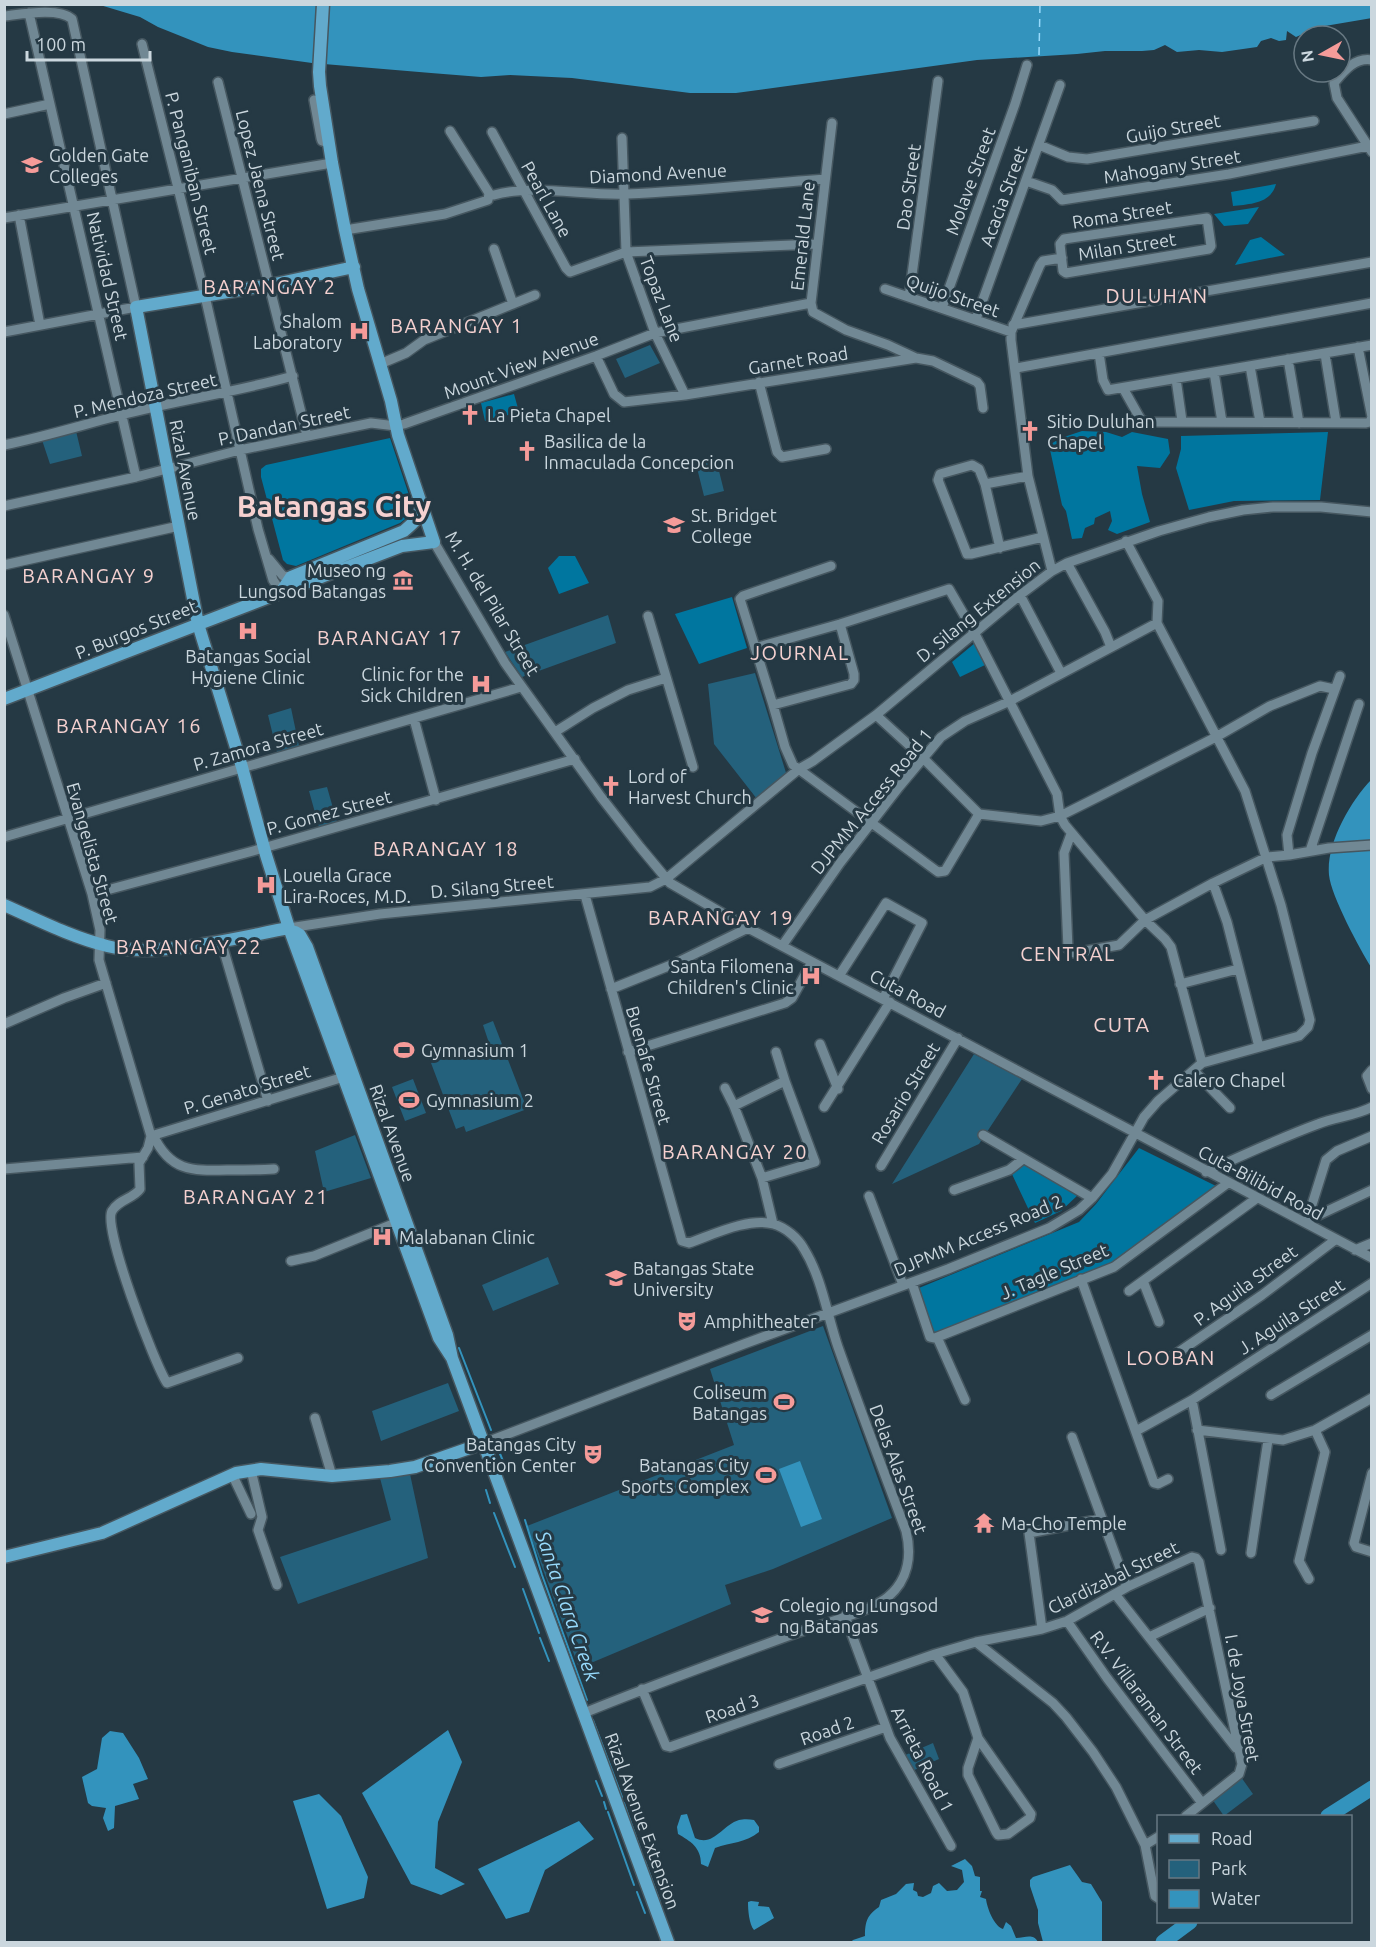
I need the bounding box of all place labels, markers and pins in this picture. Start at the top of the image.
place label: Golden Gate Colleges [49,145,149,186]
school or university icon: Golden Gate Colleges [20,153,44,177]
place label: Shalom Laboratory [253,311,342,352]
hospital icon: Shalom Laboratory [347,319,371,343]
church icon: La Pieta Chapel [458,403,482,427]
place label: La Pieta Chapel [487,405,611,425]
place label: Sitio Duluhan Chapel [1047,411,1155,452]
church icon: Sitio Duluhan Chapel [1018,419,1042,443]
place label: Basilica de la Inmaculada Concepcion [544,431,734,472]
church icon: Basilica de la Inmaculada Concepcion [515,439,539,463]
place label: St. Bridget College [691,505,777,546]
school or university icon: St. Bridget College [662,513,686,537]
place label: Museo ng Lungsod Batangas [238,560,386,601]
museum icon: Museo ng Lungsod Batangas [391,568,415,592]
hospital icon: Batangas Social Hygiene Clinic [236,619,260,643]
place label: Batangas Social Hygiene Clinic [185,646,311,687]
place label: Clinic for the Sick Children [361,664,464,705]
hospital icon: Clinic for the Sick Children [469,672,493,696]
place label: Lord of Harvest Church [628,766,752,807]
church icon: Lord of Harvest Church [599,774,623,798]
place label: Louella Grace Lira-Roces, M.D. [283,865,411,906]
hospital icon: Louella Grace Lira-Roces, M.D. [254,873,278,897]
place label: Santa Filomena Children's Clinic [667,956,794,997]
hospital icon: Santa Filomena Children's Clinic [799,964,823,988]
sports icon: Gymnasium 1 [392,1038,416,1062]
place label: Gymnasium 1 [421,1040,529,1060]
church icon: Calero Chapel [1144,1068,1168,1092]
place label: Calero Chapel [1173,1070,1285,1090]
sports icon: Gymnasium 2 [397,1088,421,1112]
place label: Gymnasium 2 [426,1090,534,1110]
hospital icon: Malabanan Clinic [370,1225,394,1249]
place label: Malabanan Clinic [399,1227,535,1247]
place label: Batangas State University [633,1258,754,1299]
school or university icon: Batangas State University [604,1266,628,1290]
theatre icon: Amphitheater [675,1309,699,1333]
place label: Amphitheater [704,1311,817,1331]
place label: Coliseum Batangas [692,1382,767,1423]
sports icon: Coliseum Batangas [772,1390,796,1414]
place label: Batangas City Convention Center [424,1434,576,1475]
theatre icon: Batangas City Convention Center [581,1442,605,1466]
place label: Batangas City Sports Complex [621,1455,749,1496]
sports icon: Batangas City Sports Complex [754,1463,778,1487]
temple icon: Ma-Cho Temple [972,1511,996,1535]
place label: Ma-Cho Temple [1001,1513,1127,1533]
place label: Colegio ng Lungsod ng Batangas [779,1595,938,1636]
school or university icon: Colegio ng Lungsod ng Batangas [750,1603,774,1627]

